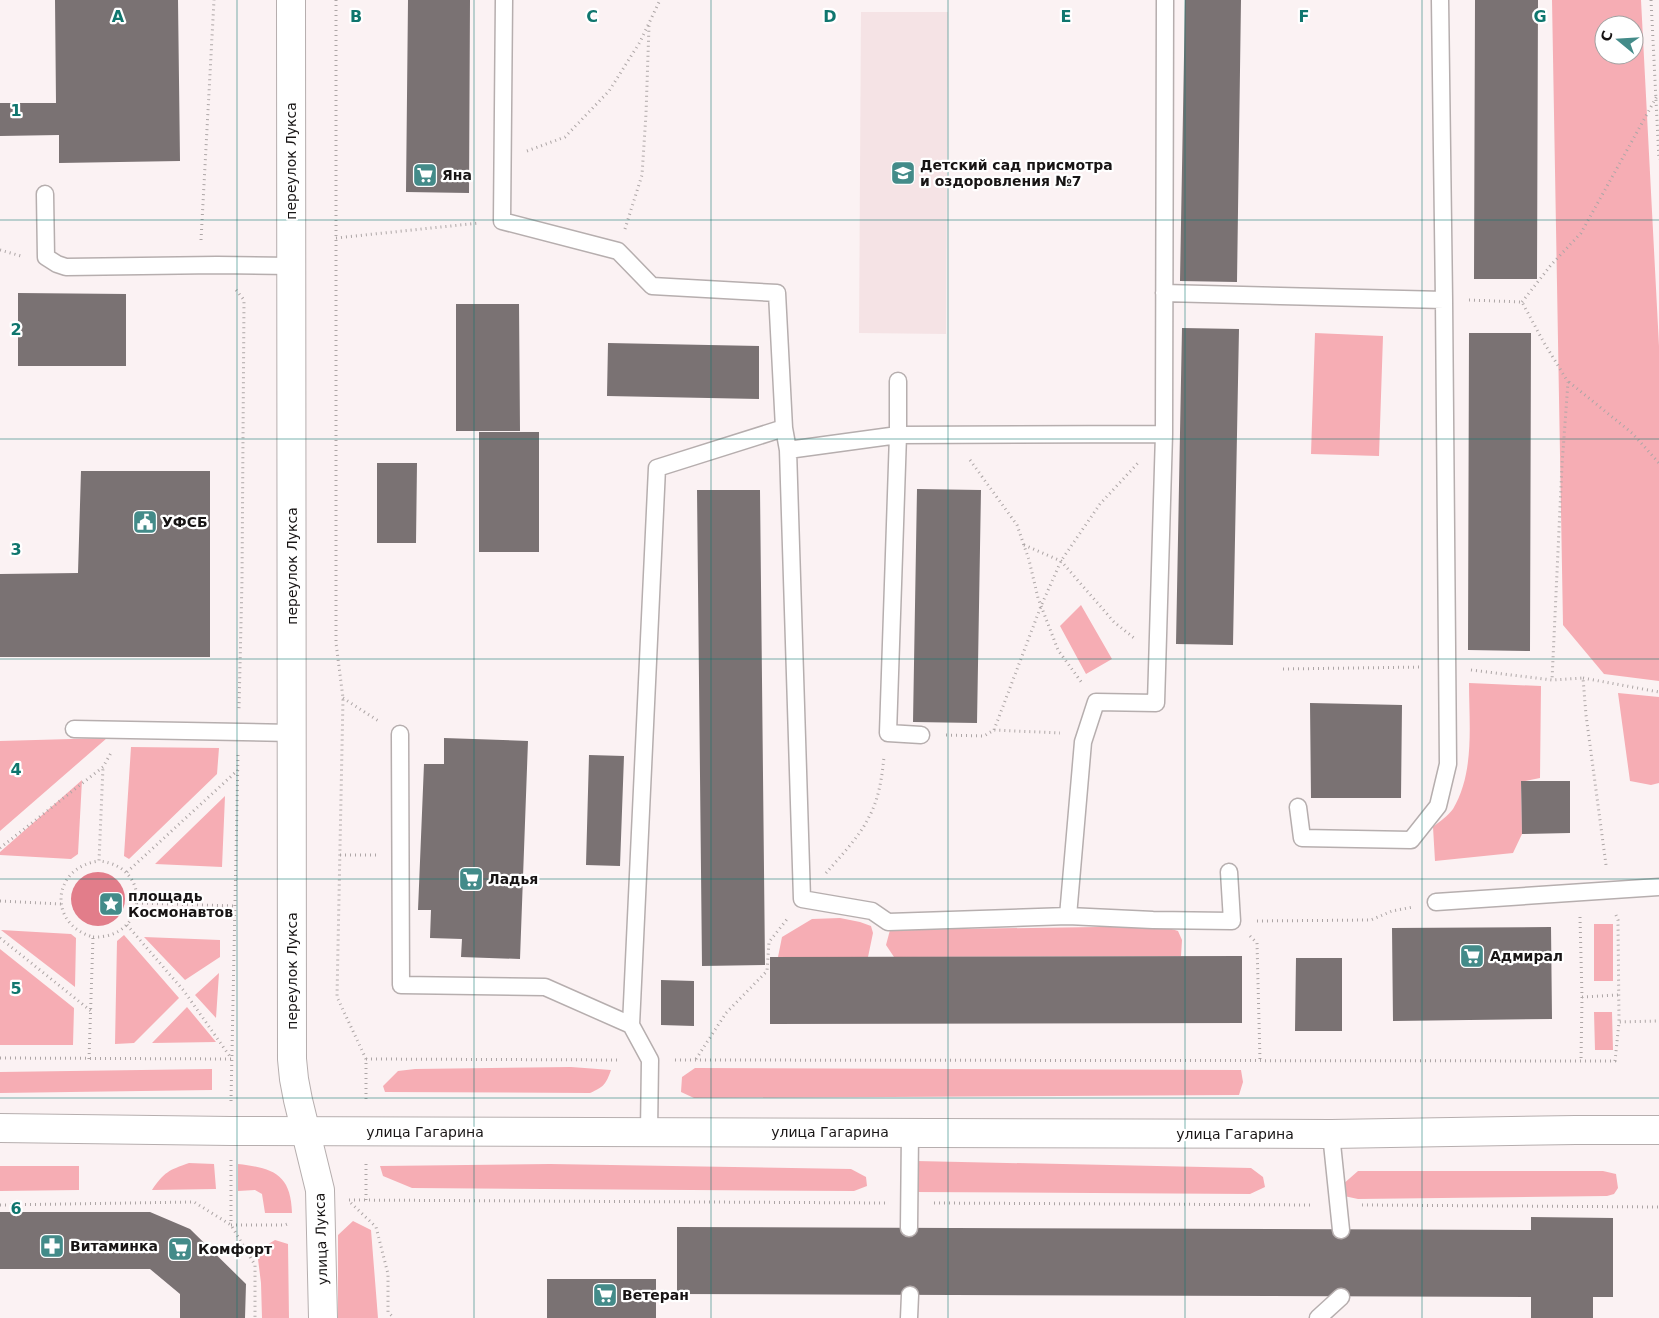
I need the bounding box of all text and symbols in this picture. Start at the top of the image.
text: A [112,7,125,26]
text: B [350,7,362,26]
text: C [586,7,598,26]
text: D [823,7,837,26]
text: E [1061,7,1071,26]
text: F [1299,7,1309,26]
text: G [1533,7,1547,26]
north arrow [1594,15,1644,65]
text: С [1597,29,1616,43]
text: 1 [10,101,22,120]
street label: переулок Лукса [283,102,299,220]
place label: Детский сад присмотра и оздоровления №7 [920,157,1113,189]
school or university icon: Детский сад присмотра и оздоровления №7 [890,160,916,186]
supermarket icon: Яна [412,162,438,188]
place label: Яна [442,167,472,183]
text: 2 [10,320,22,339]
street label: переулок Лукса [284,507,300,625]
public building icon: УФСБ [132,509,158,535]
place label: УФСБ [162,514,208,530]
text: 3 [10,540,22,559]
text: 4 [10,760,22,779]
supermarket icon: Ладья [458,866,484,892]
place label: Ладья [488,871,538,887]
place label: площадь Космонавтов [128,888,233,920]
place icon: площадь Космонавтов [98,891,124,917]
street label: переулок Лукса [284,912,300,1030]
supermarket icon: Адмирал [1459,943,1485,969]
place label: Адмирал [1490,948,1563,964]
text: 5 [10,979,22,998]
street label: улица Гагарина [366,1124,484,1140]
street label: улица Гагарина [771,1124,889,1140]
street label: улица Гагарина [1176,1126,1294,1142]
street label: улица Лукса [311,1193,331,1285]
text: 6 [10,1199,22,1218]
pharmacy icon: Витаминка [39,1233,65,1259]
supermarket icon: Комфорт [167,1236,193,1262]
place label: Витаминка [70,1238,158,1254]
place label: Комфорт [198,1241,273,1257]
supermarket icon: Ветеран [592,1282,618,1308]
place label: Ветеран [622,1287,689,1303]

